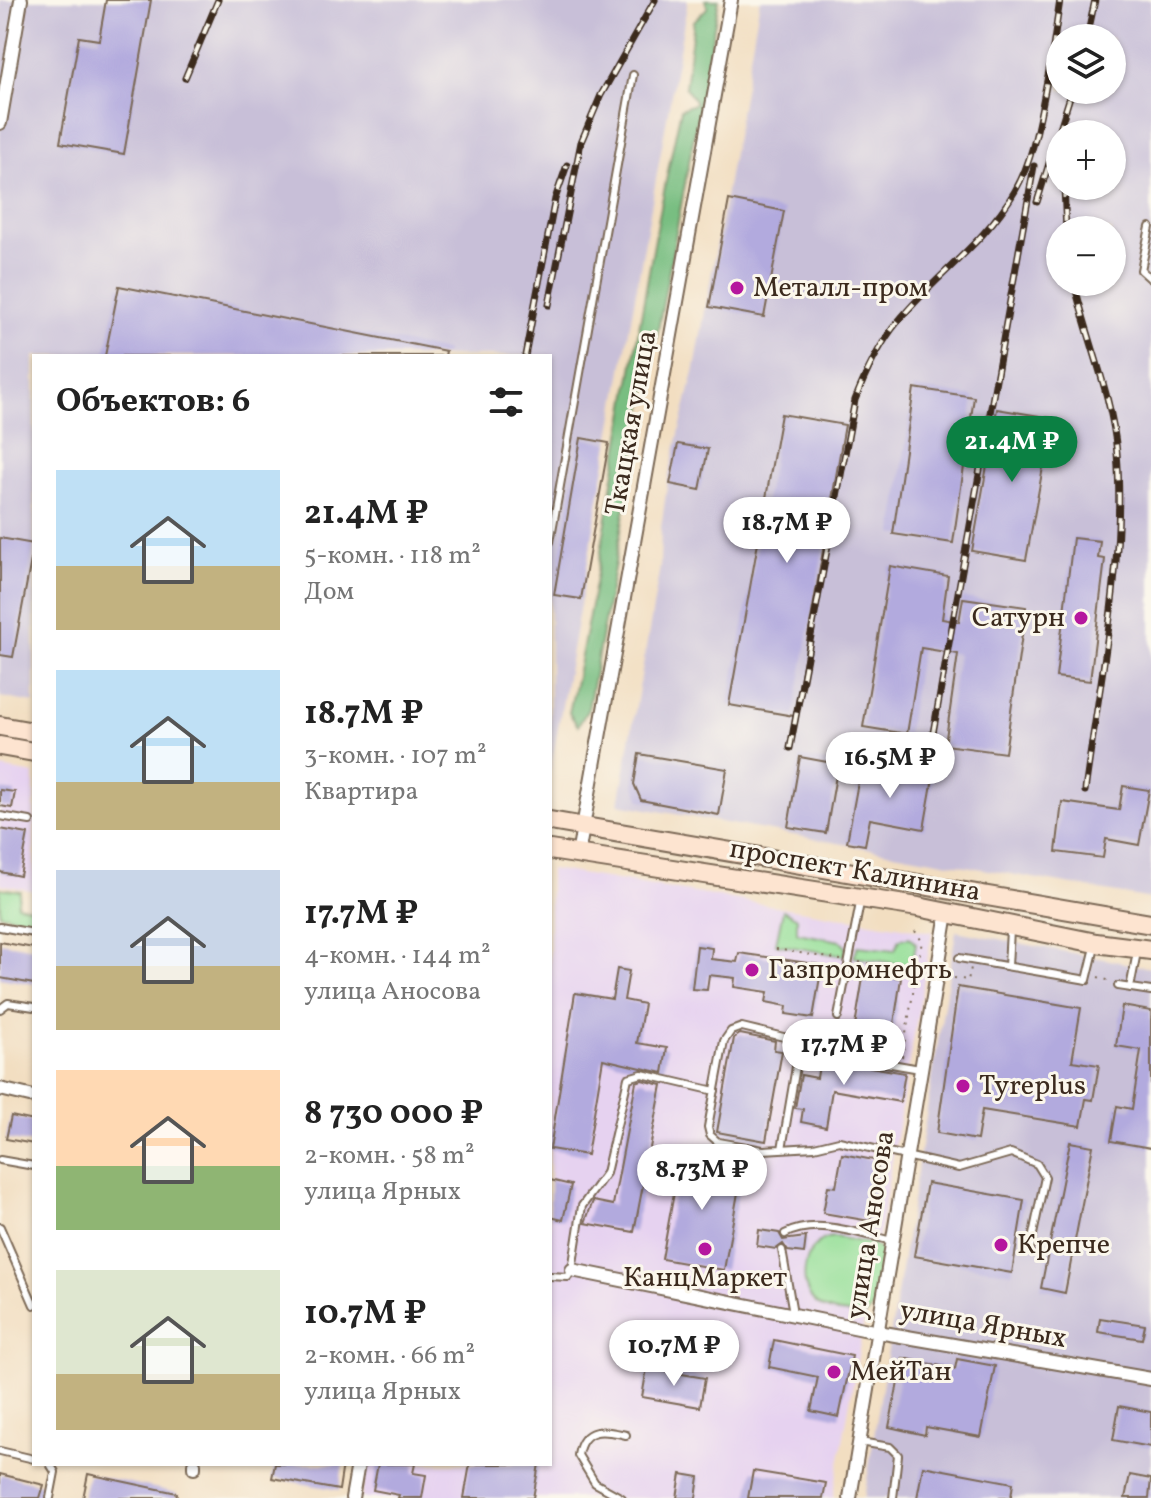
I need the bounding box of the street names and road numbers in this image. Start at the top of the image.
street label: Ткацкая улица [597,327,667,519]
street label: проспект Калинина [726,830,984,912]
street label: улица Аносова [837,1128,905,1322]
street label: улица Ярных [896,1291,1070,1359]

